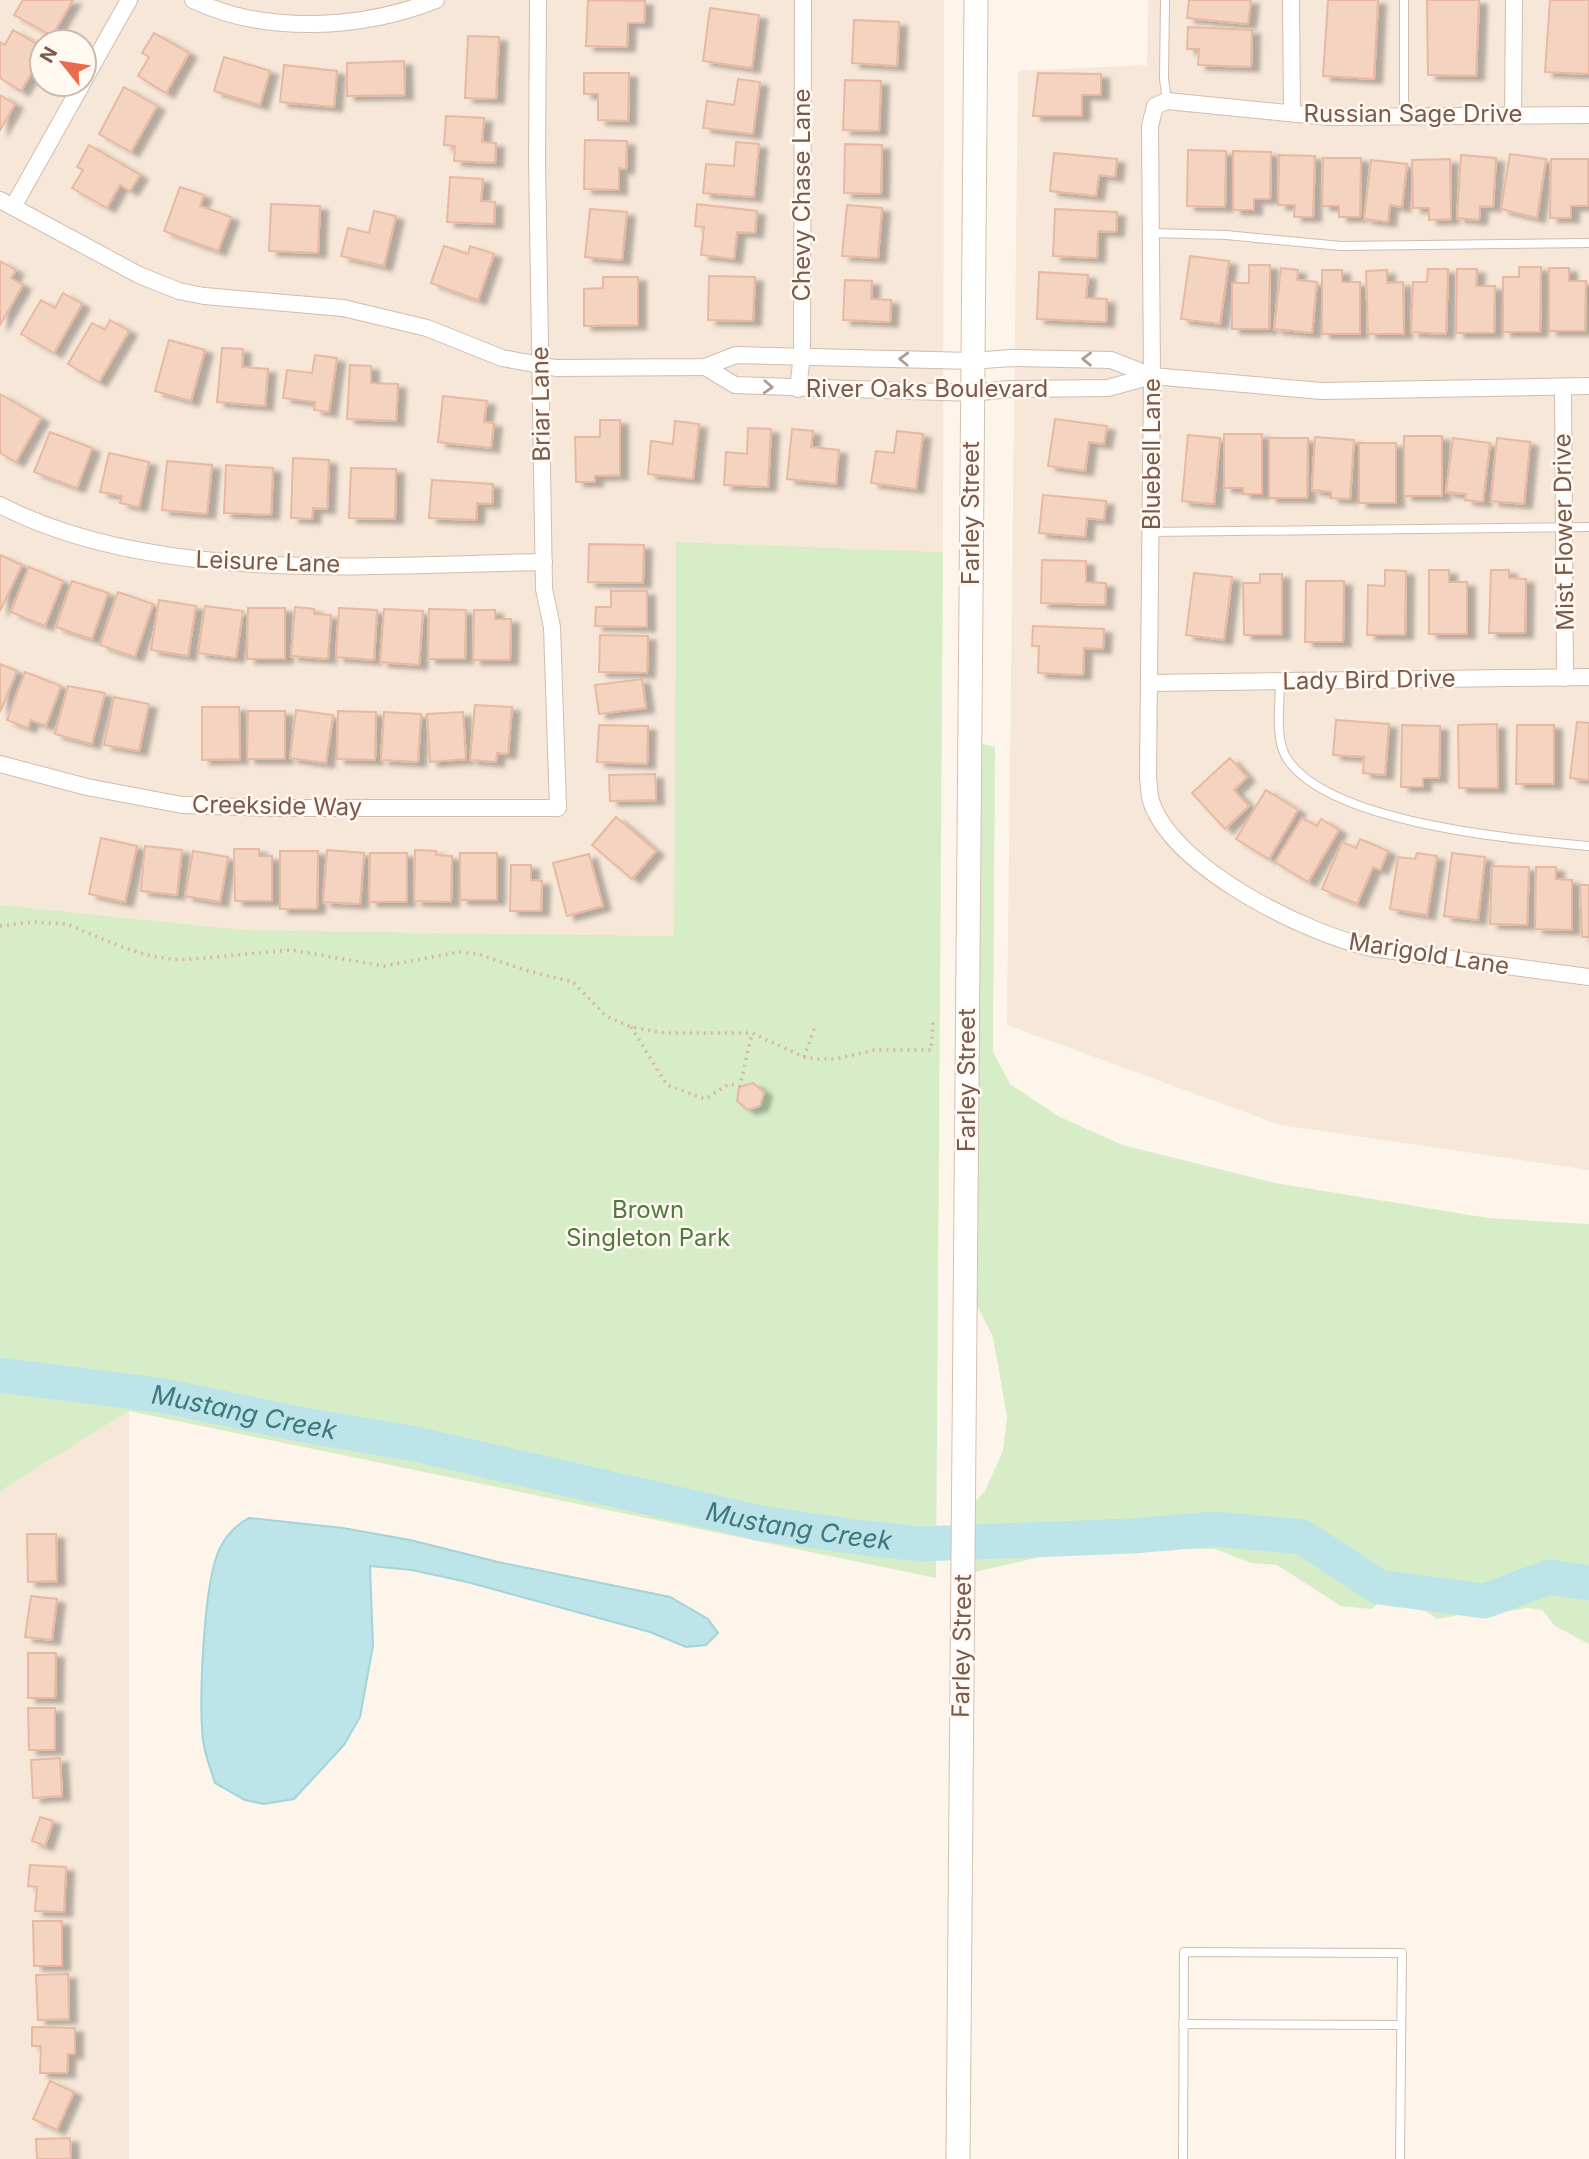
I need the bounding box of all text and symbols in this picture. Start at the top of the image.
north arrow [28,28,98,98]
text: N [35,43,62,67]
street label: Chevy Chase Lane [787,89,816,301]
street label: Russian Sage Drive [1303,99,1523,128]
street label: Briar Lane [525,346,556,462]
one-way arrow [898,351,909,366]
one-way arrow [1082,352,1093,367]
street label: River Oaks Boulevard [806,374,1048,403]
street label: Bluebell Lane [1137,378,1166,530]
one-way arrow [763,379,774,394]
street label: Mist Flower Drive [1547,433,1580,631]
street label: Farley Street [956,441,985,585]
street label: Leisure Lane [195,544,341,579]
street label: Lady Bird Drive [1282,663,1456,696]
street label: Creekside Way [192,790,362,821]
street label: Marigold Lane [1347,927,1511,980]
street label: Farley Street [952,1008,981,1152]
park label: Brown Singleton Park [566,1195,730,1252]
water label: Mustang Creek [150,1378,340,1445]
water label: Mustang Creek [703,1495,894,1556]
street label: Farley Street [946,1574,977,1718]

